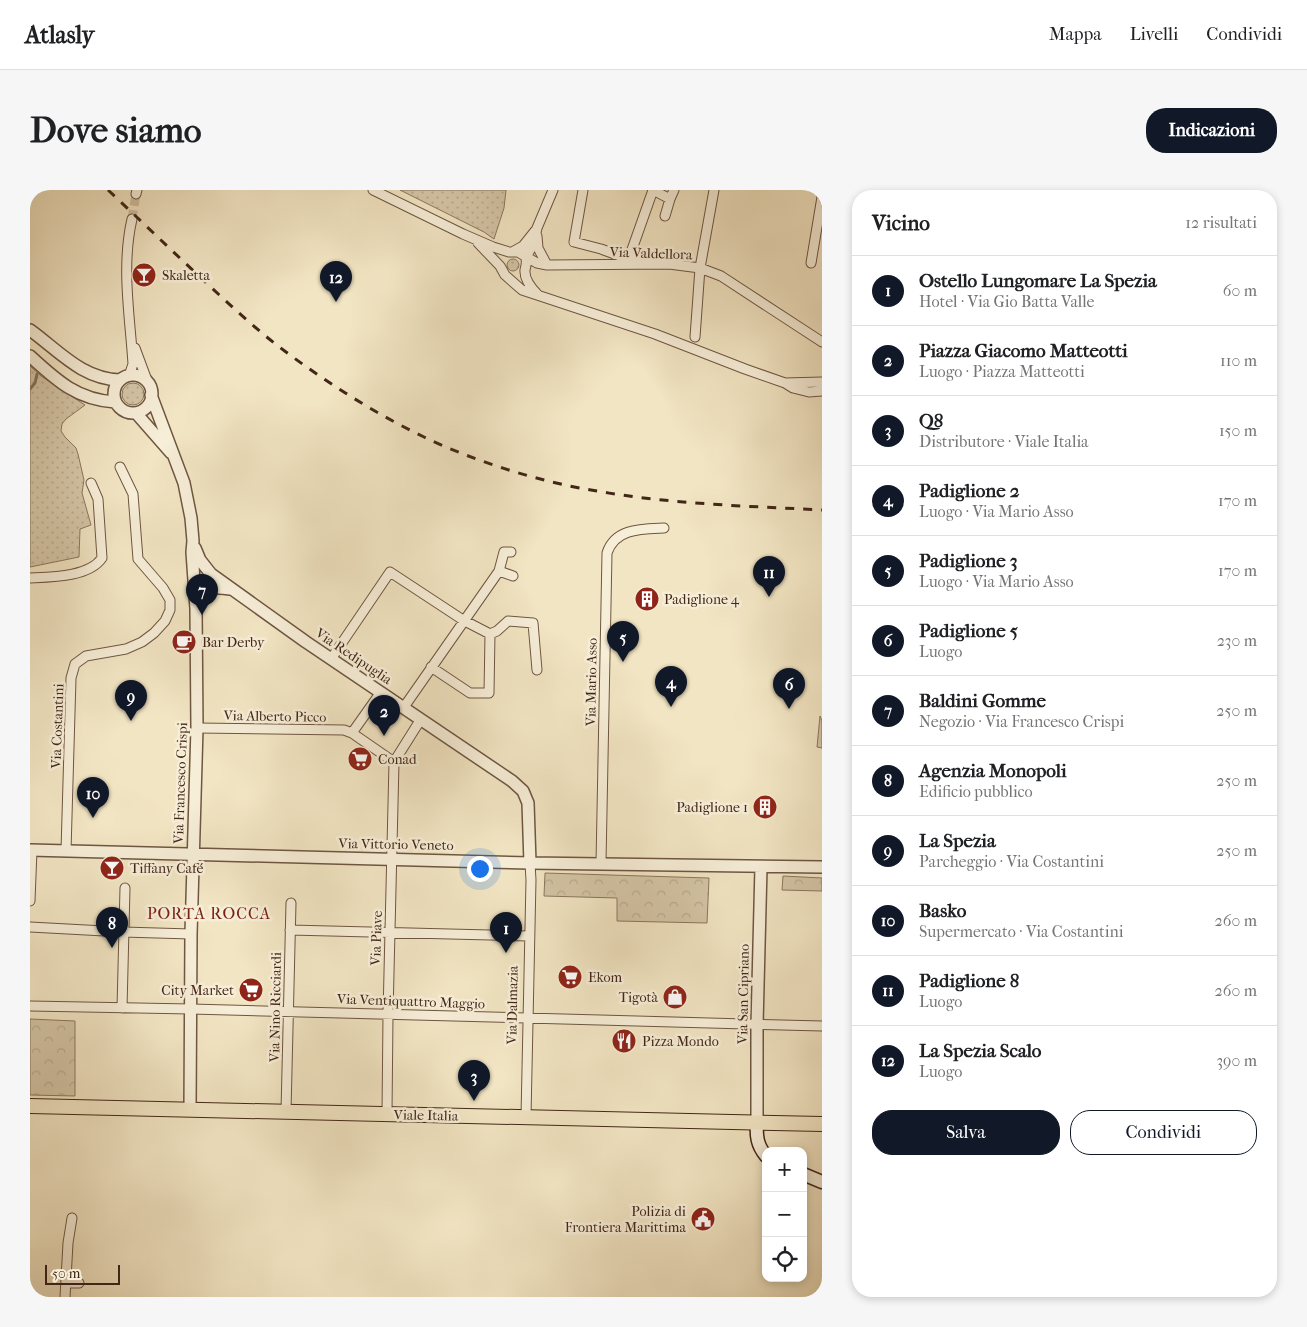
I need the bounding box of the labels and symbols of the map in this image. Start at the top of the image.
street label: Via Valdellora [608,244,693,263]
pin: 12 [320,261,352,302]
bar icon: Skaletta [131,262,157,288]
place label: Skaletta [162,267,211,284]
pin: 11 [753,556,785,597]
pin: 7 [186,574,218,615]
building icon: Padiglione 4 [634,586,660,612]
place label: Padiglione 4 [664,591,740,608]
pin: 5 [607,621,639,662]
street label: Via Redipuglia [311,624,396,689]
cafe icon: Bar Derby [171,629,197,655]
place label: Bar Derby [202,634,265,651]
street label: Via Mario Asso [582,638,601,727]
pin: 4 [655,666,687,707]
pin: 6 [773,668,805,709]
pin: 9 [115,680,147,721]
street label: Via Costantini [47,683,67,770]
pin: 2 [368,695,400,736]
street label: Via Alberto Picco [222,707,327,726]
street label: Via Francesco Crispi [170,722,191,845]
supermarket icon: Conad [347,746,373,772]
place label: Conad [378,751,417,768]
pin: 10 [77,777,109,818]
building icon: Padiglione 1 [752,794,778,820]
place label: Padiglione 1 [676,799,748,816]
street label: Via Vittorio Veneto [337,835,454,854]
bar icon: Tiffany Café [99,855,125,881]
your location [467,856,493,882]
place label: Tiffany Café [130,860,203,877]
district label: PORTA ROCCA [147,904,271,923]
pin: 8 [96,907,128,948]
street label: Via Piave [367,910,386,967]
pin: 1 [490,912,522,953]
street label: Via San Cipriano [734,944,753,1045]
street label: Via Nino Ricciardi [266,952,285,1063]
supermarket icon: Ekom [557,964,583,990]
street label: Via Dalmazia [503,965,522,1045]
place label: Ekom [588,969,623,986]
supermarket icon: City Market [238,977,264,1003]
place label: City Market [161,982,234,999]
shop icon: Tigotà [662,984,688,1010]
place label: Tigotà [619,989,659,1006]
street label: Via Ventiquattro Maggio [336,990,485,1013]
restaurant icon: Pizza Mondo [611,1028,637,1054]
place label: Pizza Mondo [642,1033,719,1050]
pin: 3 [458,1060,490,1101]
street label: Viale Italia [393,1106,459,1125]
place label: Polizia di Frontiera Marittima [565,1203,687,1236]
public building icon: Polizia di Frontiera Marittima [690,1206,716,1232]
scale bar [45,1262,120,1285]

